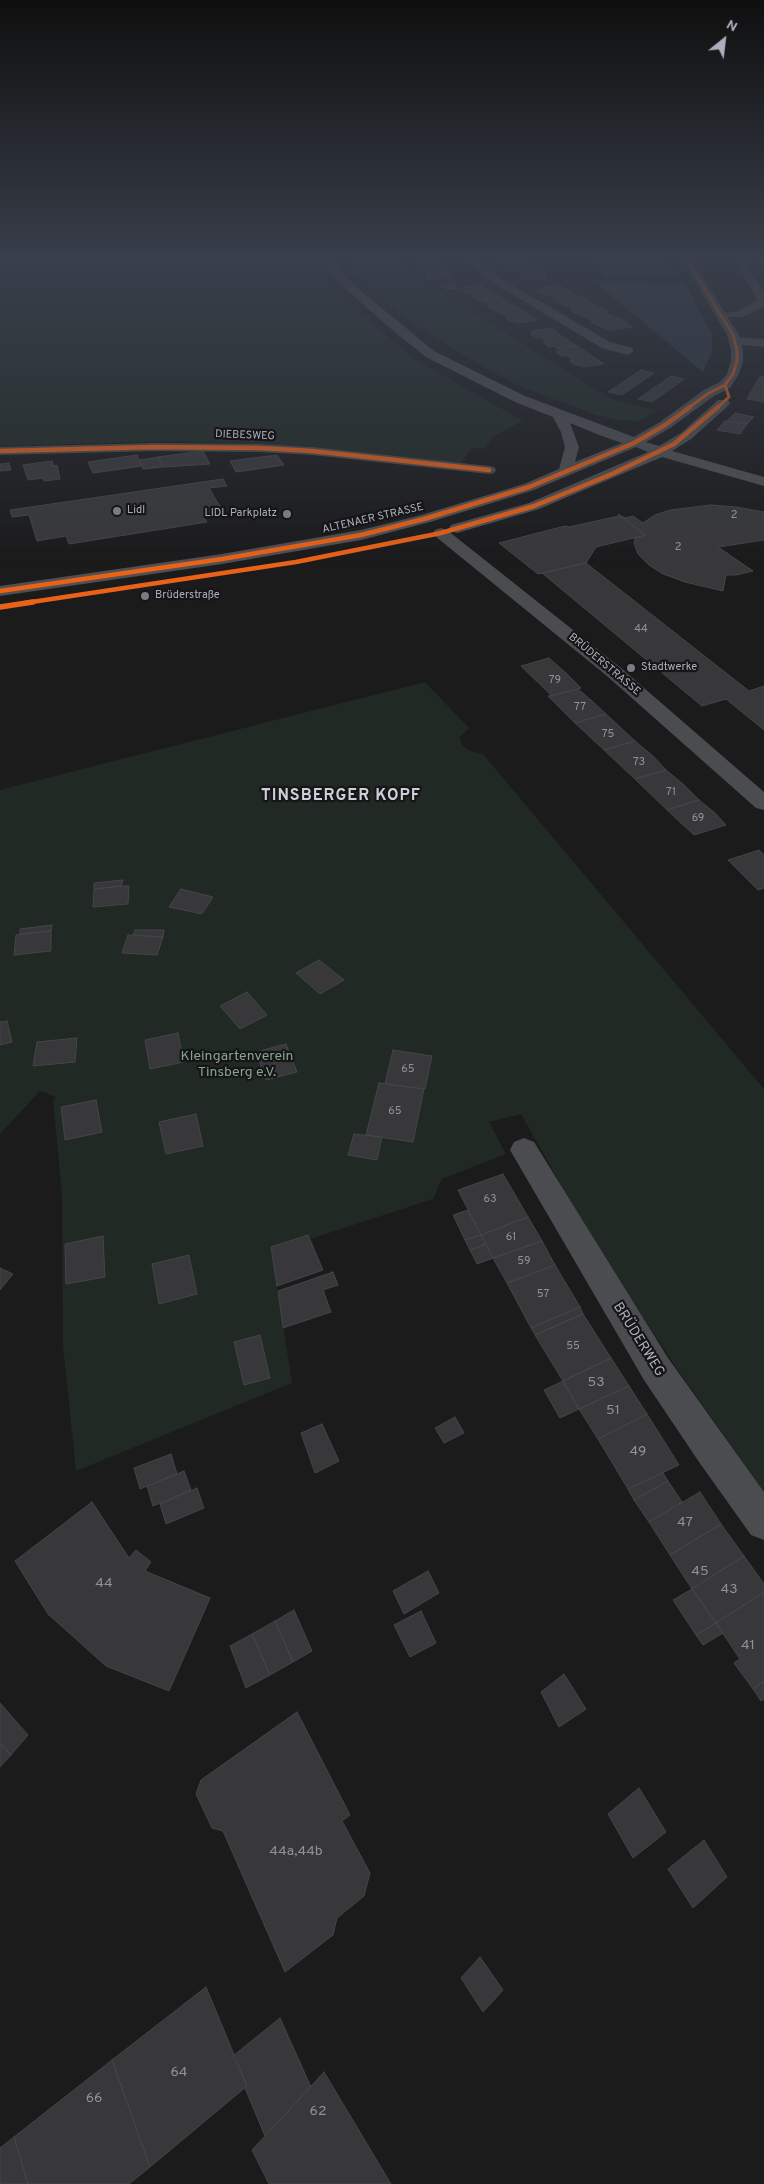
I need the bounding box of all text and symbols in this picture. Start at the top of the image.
north arrow [699,15,749,65]
text: N [723,17,740,36]
street label: DIEBESWEG [215,428,275,444]
street label: ALTENAER STRASSE [321,501,425,537]
place label: Lidl [127,504,145,518]
marker: Lidl [111,505,123,517]
place label: LIDL Parkplatz [204,507,277,521]
marker: LIDL Parkplatz [281,508,293,520]
house number: 2 [731,509,737,523]
house number: 2 [675,541,681,555]
place label: Brüderstraße [155,589,220,603]
marker: Brüderstraße [139,590,151,602]
house number: 44 [634,623,648,637]
street label: BRÜDERSTRASSE [565,631,643,699]
place label: Stadtwerke [641,661,697,675]
marker: Stadtwerke [625,662,637,674]
house number: 79 [549,674,561,688]
house number: 77 [574,701,586,715]
house number: 75 [602,728,614,742]
house number: 73 [633,756,645,770]
house number: 71 [666,786,676,800]
district label: TINSBERGER KOPF [259,787,423,807]
house number: 69 [692,812,704,826]
park label: Kleingartenverein Tinsberg e.V. [181,1049,293,1082]
house number: 65 [401,1063,415,1077]
house number: 65 [388,1105,402,1119]
house number: 63 [483,1193,497,1207]
house number: 61 [506,1231,516,1245]
house number: 59 [517,1255,531,1269]
house number: 57 [537,1288,549,1302]
street label: BRÜDERWEG [609,1300,667,1380]
house number: 55 [566,1340,580,1354]
house number: 53 [587,1375,605,1391]
house number: 51 [606,1403,620,1419]
house number: 49 [630,1444,646,1460]
house number: 47 [677,1515,693,1531]
house number: 45 [691,1564,709,1580]
house number: 44 [95,1576,113,1592]
house number: 43 [720,1582,738,1598]
house number: 41 [741,1638,755,1654]
house number: 44a,44b [269,1844,323,1860]
house number: 64 [170,2065,188,2081]
house number: 66 [86,2091,102,2107]
house number: 62 [310,2104,326,2120]

